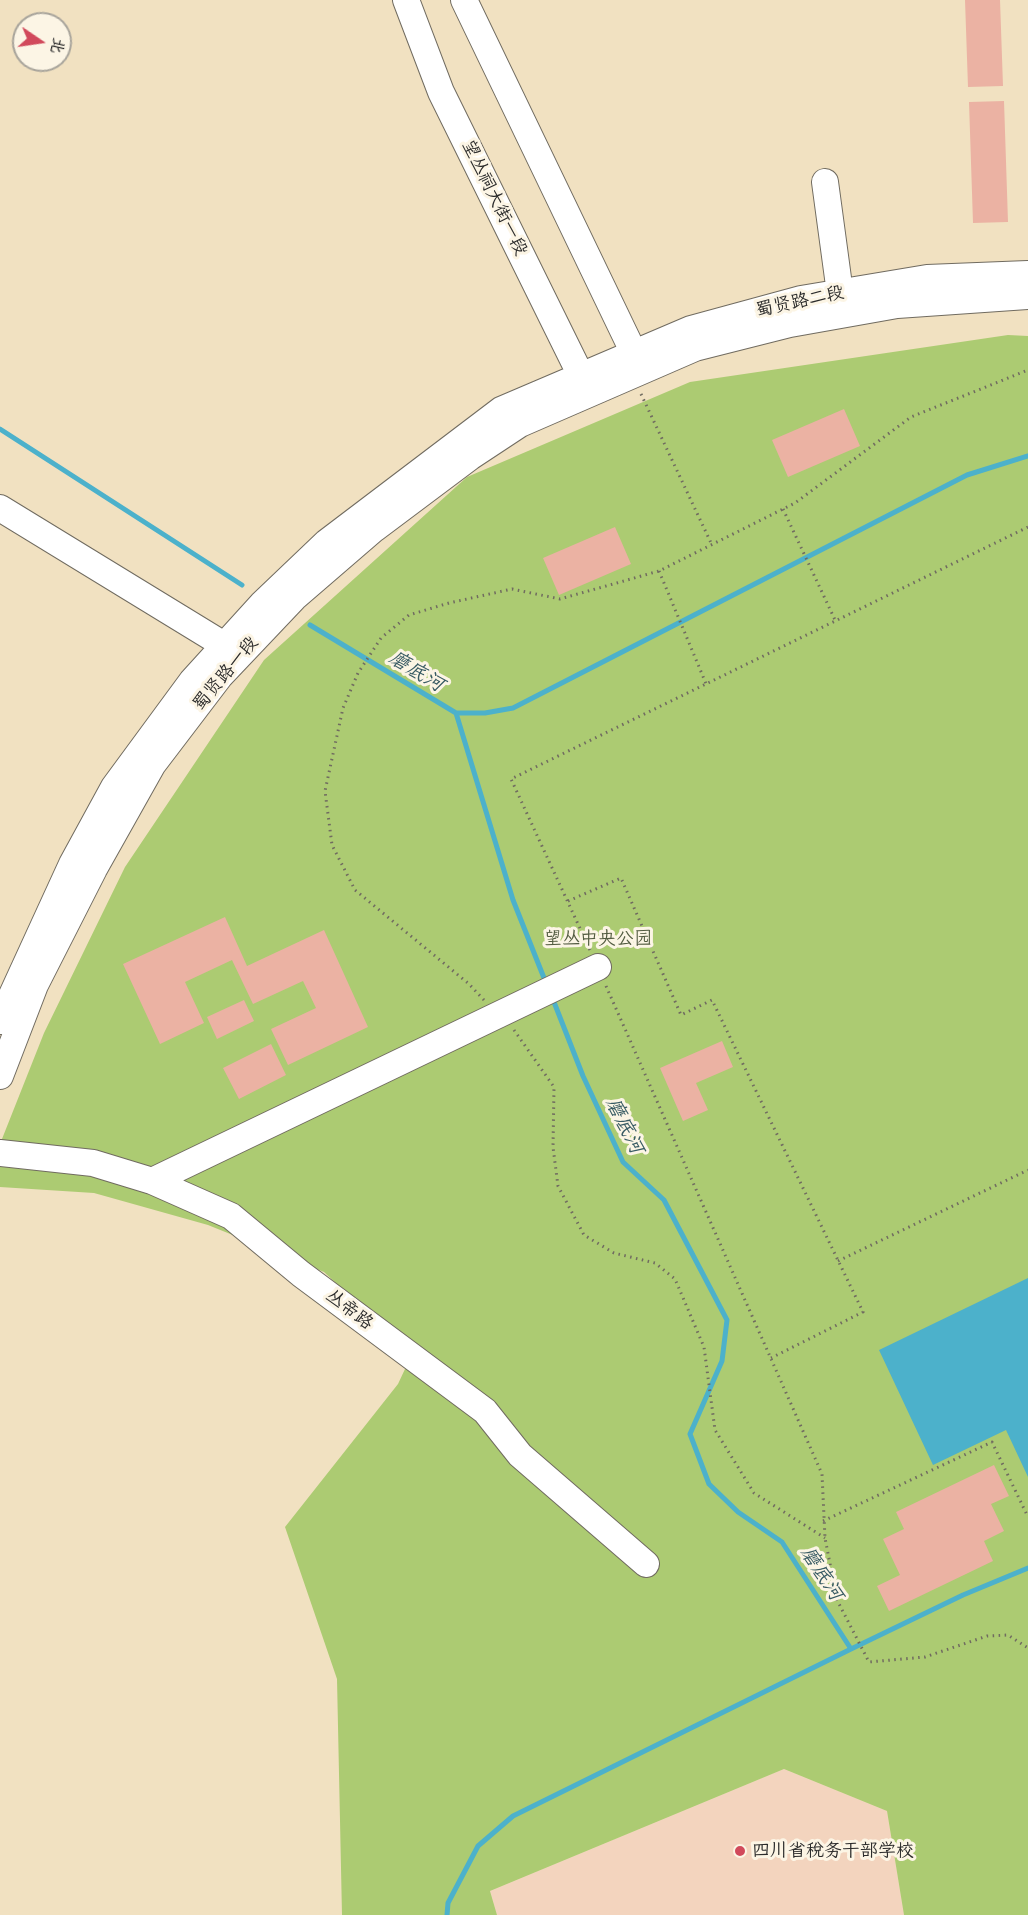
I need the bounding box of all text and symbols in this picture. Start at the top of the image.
north arrow [12,12,72,72]
text: 北 [47,36,69,56]
street label: 望丛祠大街一段 [457,137,531,259]
street label: 蜀贤路二段 [754,282,846,322]
street label: 蜀贤路一段 [189,633,263,715]
water label: 磨底河 [384,646,448,698]
park label: 望丛中央公园 [544,928,652,950]
water label: 磨底河 [600,1094,648,1158]
street label: 丛帝路 [321,1285,377,1335]
water label: 磨底河 [795,1542,847,1606]
place label: 四川省税务干部学校 [752,1840,914,1862]
marker: 四川省税务干部学校 [733,1844,747,1858]

